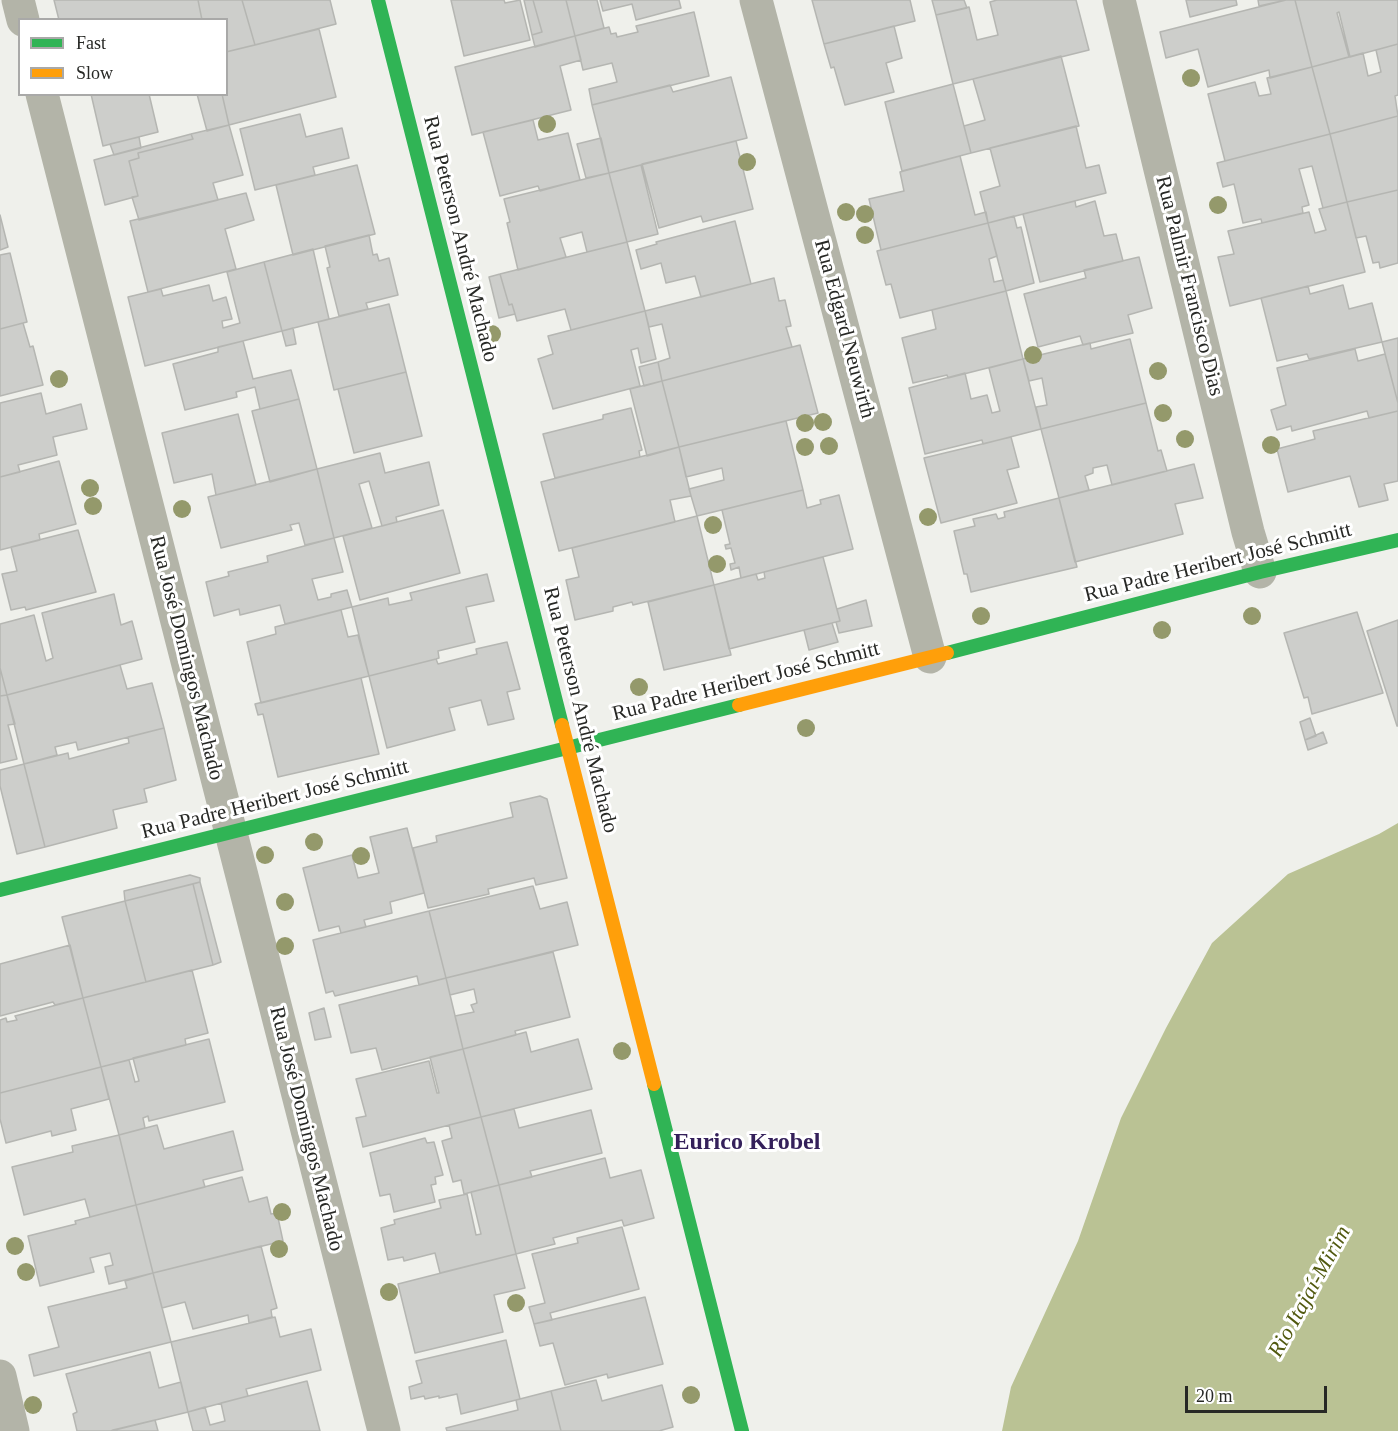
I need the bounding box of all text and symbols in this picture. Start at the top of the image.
legend [18,18,228,96]
text: Fast [76,33,106,53]
text: Slow [76,63,113,83]
street label: Rua Peterson André Machado [417,113,503,365]
street label: Rua Palmir Francisco Dias [1149,173,1229,399]
street label: Rua Edgard Neuwirth [808,237,880,421]
street label: Rua Padre Heribert José Schmitt [1082,518,1354,608]
street label: Rua José Domingos Machado [143,533,229,783]
street label: Rua Peterson André Machado [537,584,623,836]
street label: Rua Padre Heribert José Schmitt [610,637,882,727]
street label: Rua Padre Heribert José Schmitt [139,755,411,845]
street label: Rua José Domingos Machado [263,1004,349,1254]
district label: Eurico Krobel [674,1129,820,1157]
water label: Rio Itajaí-Mirim [1263,1222,1357,1362]
scale bar [1188,1374,1330,1412]
text: 20 m [1196,1386,1233,1406]

